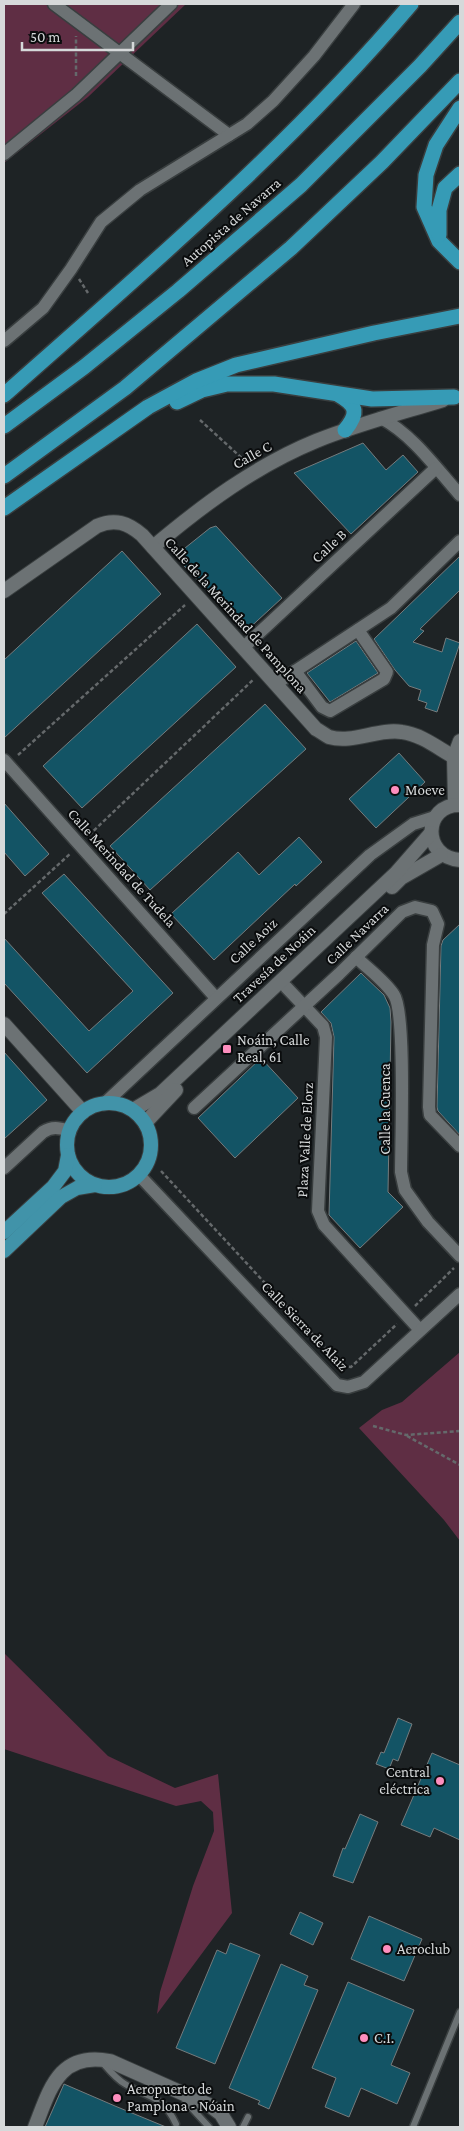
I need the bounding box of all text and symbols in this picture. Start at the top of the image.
scale bar [22,20,134,52]
text: 50 m [30,29,60,45]
street label: Autopista de Navarra [178,175,284,270]
street label: Calle C [230,438,274,472]
street label: Calle B [308,526,350,566]
street label: Calle de la Merindad de Pamplona [161,534,310,697]
place label: Moeve [405,782,445,798]
marker: Moeve [389,784,401,796]
street label: Calle Merindad de Tudela [65,806,179,930]
street label: Calle Navarra [322,900,392,968]
street label: Calle Aoiz [226,915,280,967]
street label: Travesía de Noáin [230,922,318,1006]
place label: Noáin, Calle Real, 61 [237,1032,310,1065]
marker: Noáin, Calle Real, 61 [221,1043,233,1055]
street label: Calle la Cuenca [377,1063,393,1155]
street label: Plaza Valle de Elorz [294,1082,316,1198]
street label: Calle Sierra de Alaiz [258,1278,352,1374]
place label: Central eléctrica [379,1764,430,1797]
marker: Central eléctrica [434,1775,446,1787]
place label: Aeroclub [397,1941,451,1957]
marker: Aeroclub [381,1943,393,1955]
place label: C.I. [374,2030,394,2046]
marker: C.I. [358,2032,370,2044]
place label: Aeropuerto de Pamplona - Nóain [127,2081,235,2115]
marker: Aeropuerto de Pamplona - Nóain [111,2092,123,2104]

